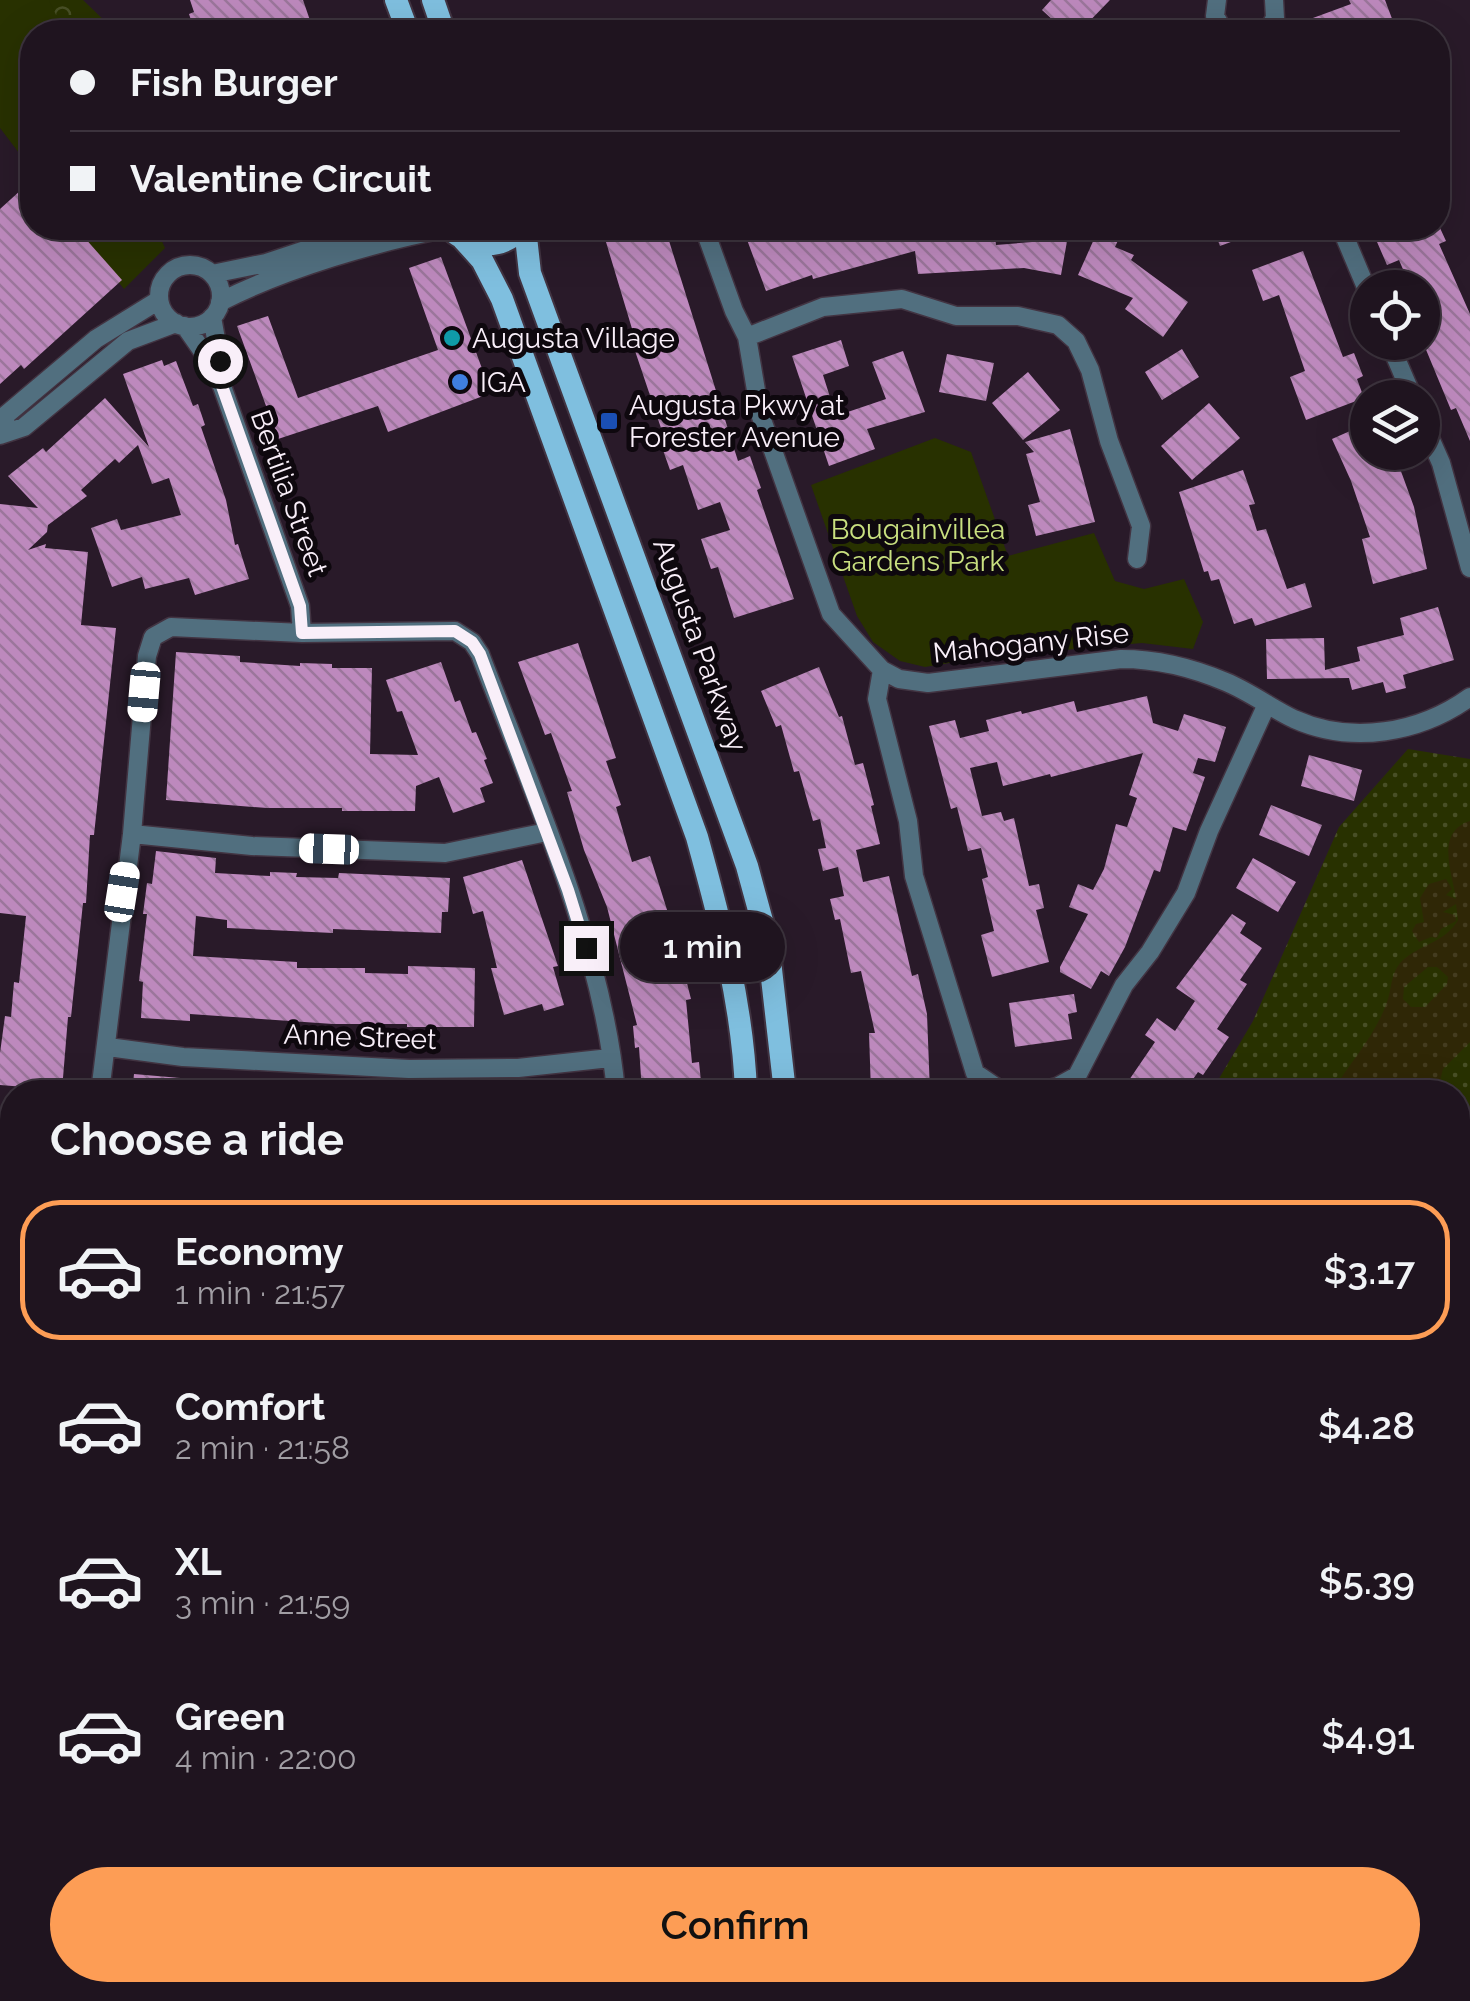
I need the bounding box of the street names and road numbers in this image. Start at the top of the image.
street label: Bertilia Street [244,406,334,581]
street label: Augusta Parkway [646,534,754,756]
street label: Mahogany Rise [931,616,1131,670]
street label: Anne Street [283,1018,438,1056]

